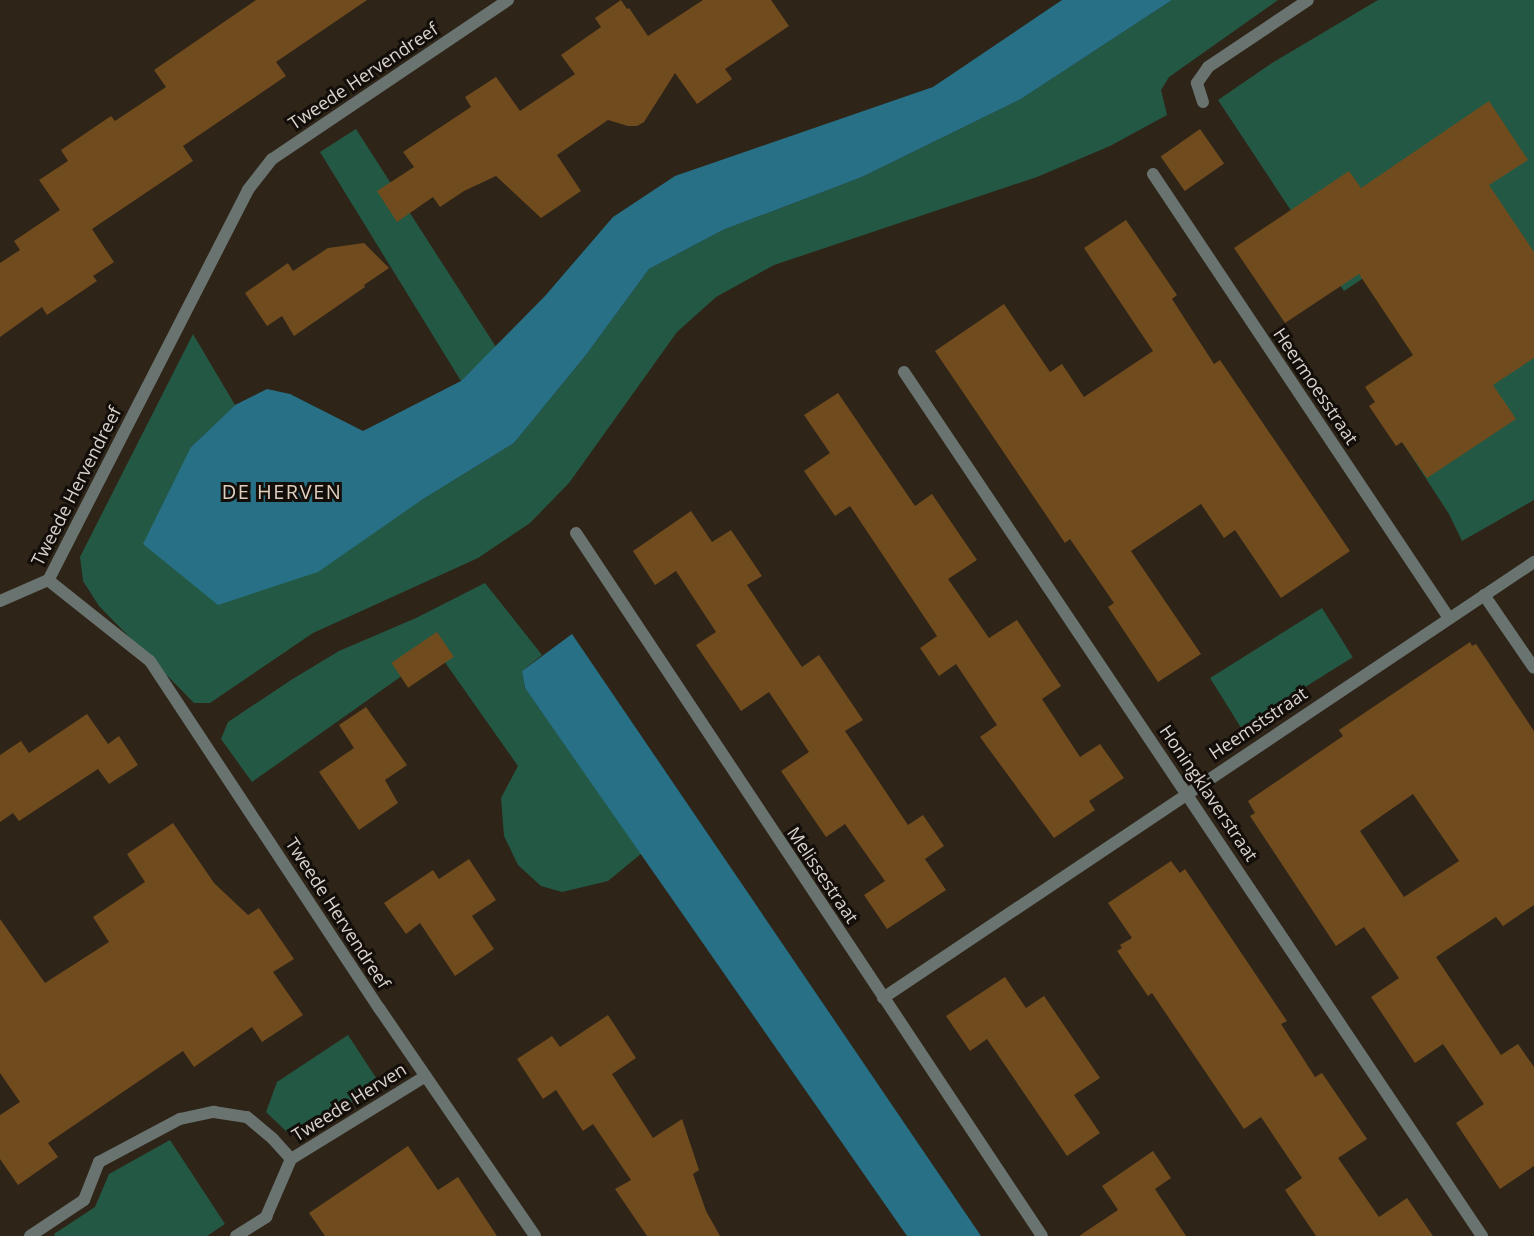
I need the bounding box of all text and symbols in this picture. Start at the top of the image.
street label: Tweede Hervendreef [284,18,442,134]
street label: Heermoesstraat [1269,324,1363,448]
street label: Tweede Hervendreef [27,403,125,569]
district label: DE HERVEN [222,479,342,503]
street label: Heemststraat [1205,682,1311,764]
street label: Honingklaverstraat [1155,721,1263,865]
street label: Melissestraat [783,823,863,927]
street label: Tweede Hervendreef [281,834,395,992]
street label: Tweede Herven [288,1058,410,1146]

